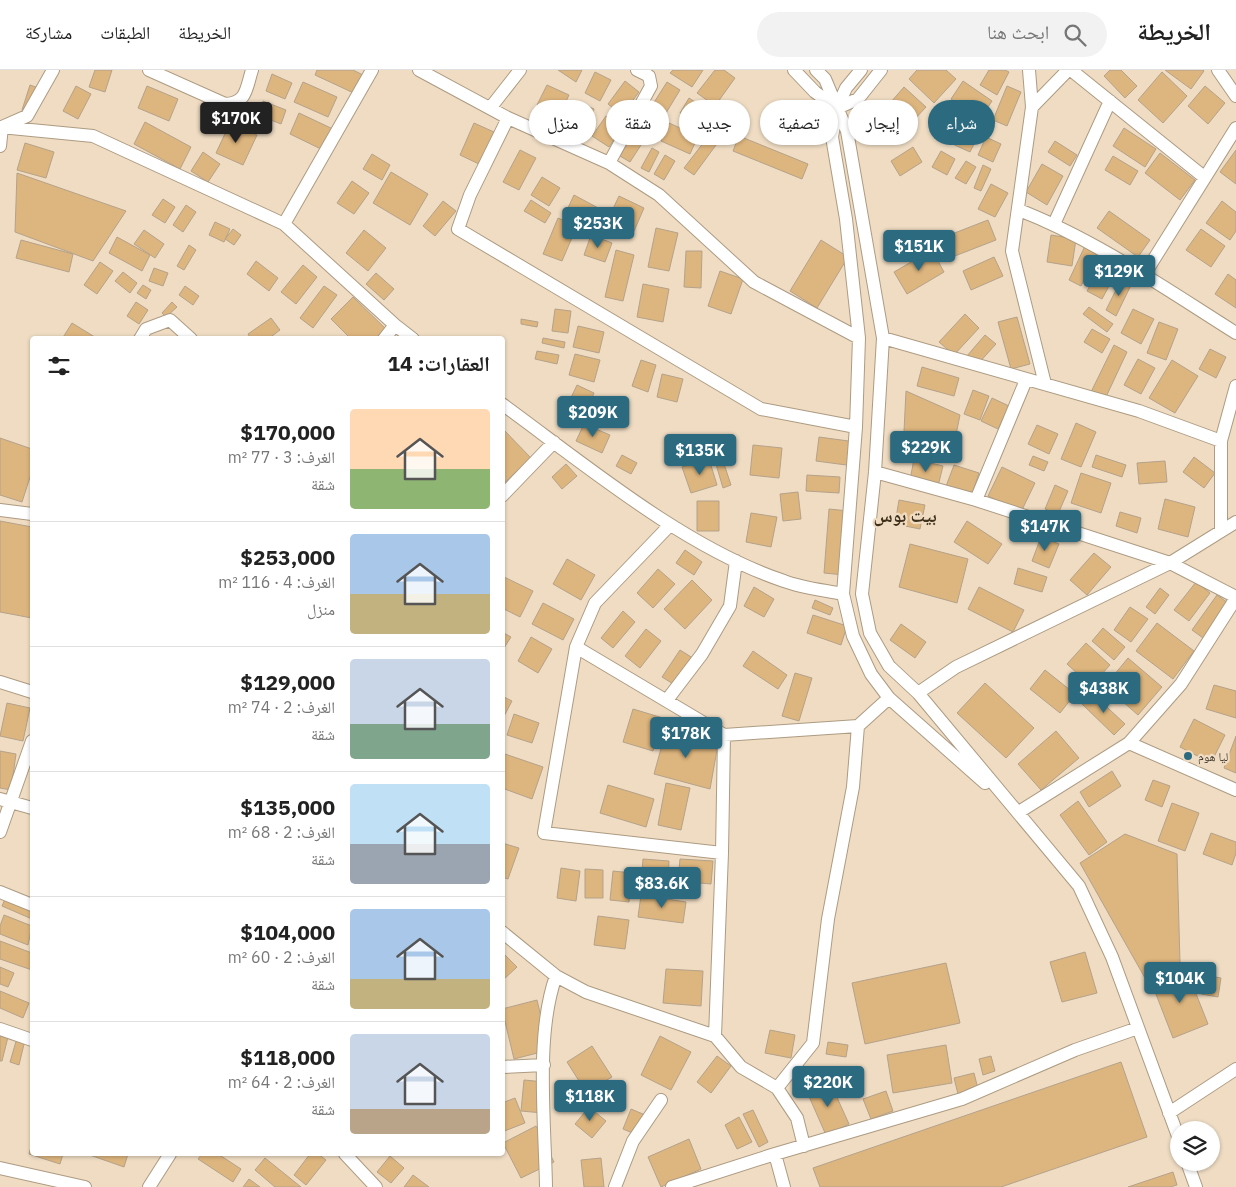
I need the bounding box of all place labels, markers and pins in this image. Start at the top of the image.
pin: $170K [201,102,271,144]
pin: $253K [563,206,633,249]
pin: $151K [884,230,954,272]
pin: $129K [1084,254,1154,297]
pin: $209K [558,396,628,438]
pin: $229K [891,430,961,473]
pin: $135K [665,434,735,476]
pin: $147K [1010,510,1080,552]
pin: $438K [1069,672,1139,714]
pin: $178K [651,716,721,759]
place label: ليا هوم [1198,749,1228,765]
marker: ليا هوم [1182,750,1194,762]
pin: $83.6K [621,866,703,909]
pin: $104K [1145,962,1215,1004]
pin: $220K [793,1066,863,1108]
pin: $118K [555,1080,625,1122]

